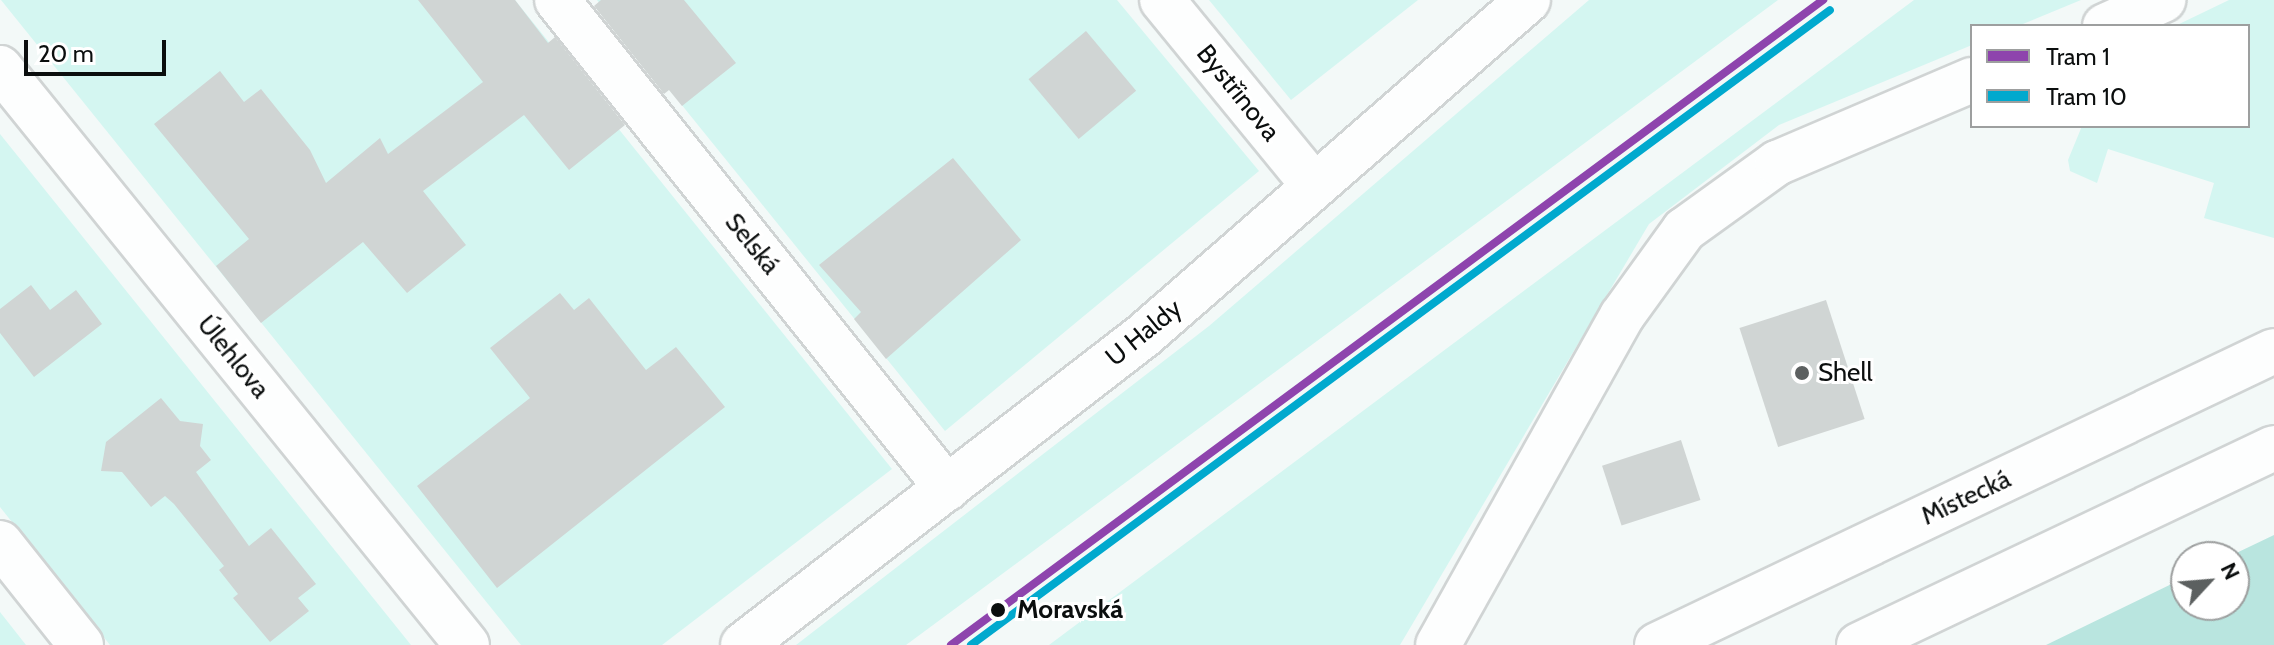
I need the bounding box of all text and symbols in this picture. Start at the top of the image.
scale bar [28,24,170,74]
legend [1970,24,2250,128]
street label: Bystřinova [1190,38,1286,148]
text: 20 m [38,39,94,68]
text: Tram 1 [2046,42,2110,71]
text: Tram 10 [2046,82,2127,111]
street label: Selská [718,207,786,281]
street label: U Haldy [1100,293,1188,373]
street label: Úlehlova [190,309,276,405]
place label: Shell [1818,357,1873,389]
marker: Shell [1793,364,1811,382]
street label: Místecká [1916,464,2016,532]
north arrow [2170,541,2250,621]
text: N [2215,558,2246,584]
place label: Moravská [1017,594,1123,626]
marker: Moravská [986,598,1010,622]

